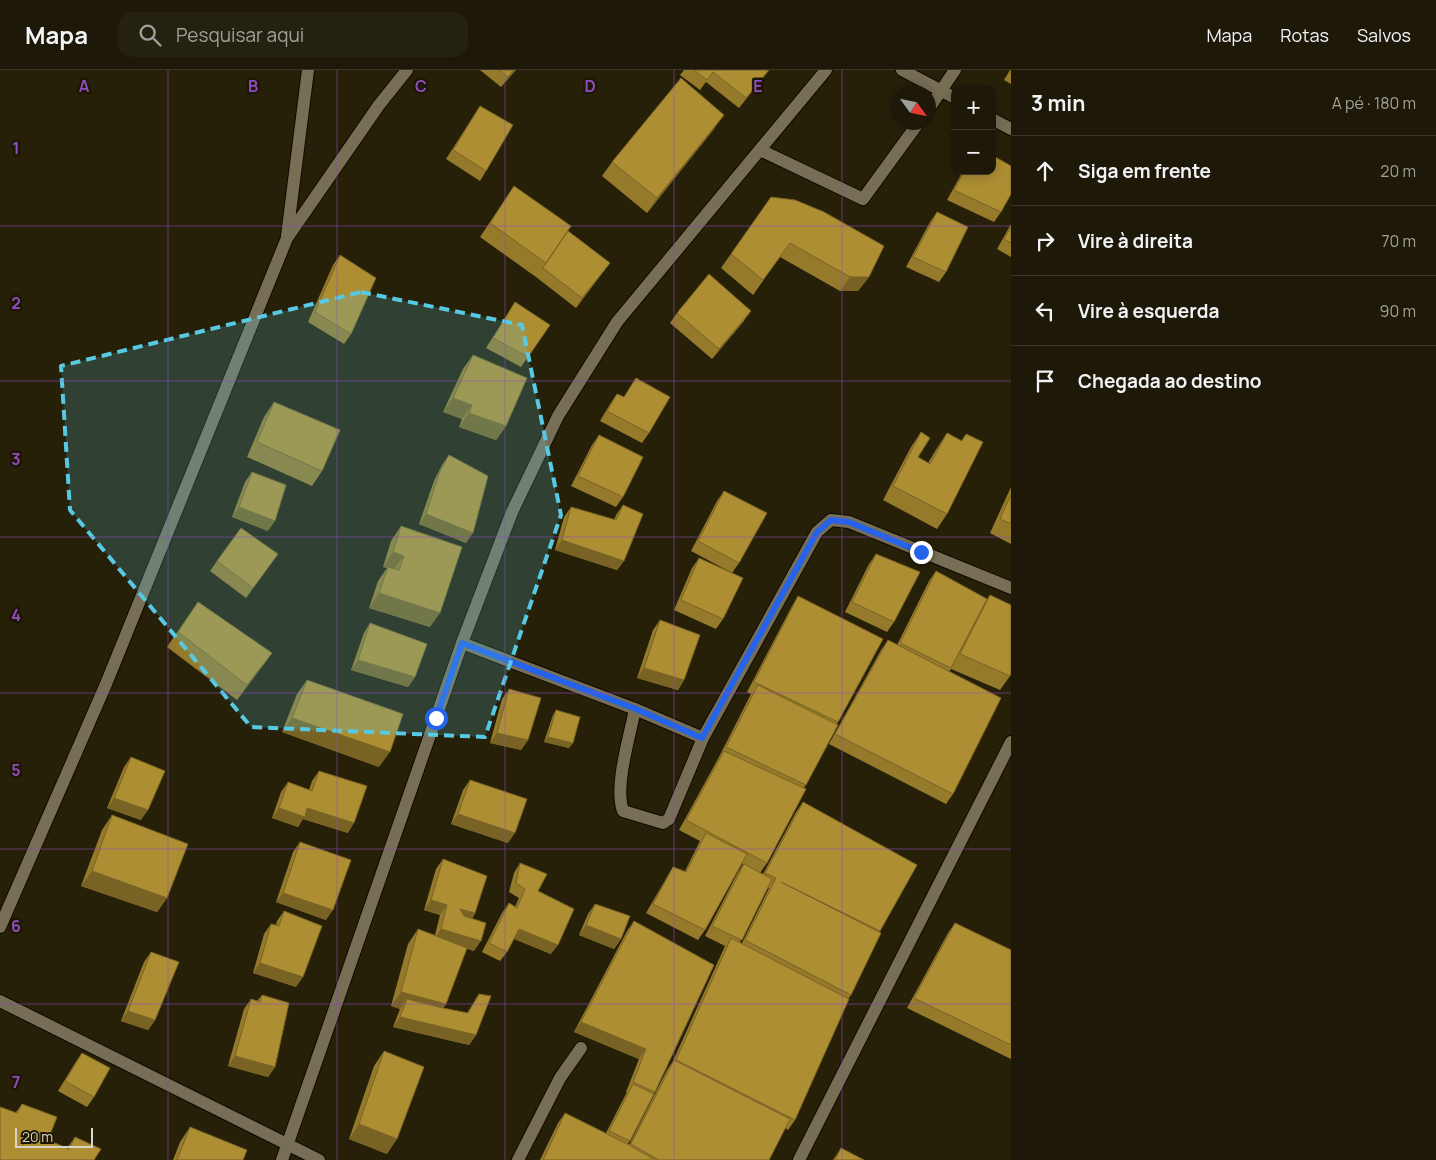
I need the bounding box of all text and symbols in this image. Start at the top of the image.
search box [118,12,468,57]
text: Mapa [25,18,88,51]
icon: search [136,21,164,49]
text: Pesquisar aqui [176,22,304,48]
text: Mapa [1206,23,1252,47]
text: Rotas [1280,23,1329,47]
text: Salvos [1357,23,1411,47]
text: A [79,75,90,97]
text: B [248,75,258,97]
text: C [415,75,427,97]
text: D [584,75,596,97]
text: E [753,75,763,97]
north arrow [891,85,936,130]
map controls [951,85,996,175]
button: + [951,85,996,130]
text: 3 min [1031,89,1085,117]
text: A pé · 180 m [1332,92,1416,114]
button: − [951,130,996,175]
text: 1 [12,137,20,159]
icon: ahead [1031,157,1059,185]
text: Siga em frente [1078,158,1211,184]
text: 20 m [1380,160,1416,182]
icon: right [1031,227,1059,255]
text: Vire à direita [1078,228,1193,254]
text: 70 m [1381,230,1416,252]
text: 2 [11,292,21,314]
icon: left [1031,297,1059,325]
text: Vire à esquerda [1078,298,1219,324]
text: 90 m [1380,300,1416,322]
icon: arrive [1031,367,1059,395]
text: Chegada ao destino [1078,368,1261,394]
text: 3 [11,448,21,470]
route end [910,541,933,564]
text: 4 [11,604,21,626]
route start [425,707,448,730]
text: 5 [11,759,21,781]
text: 6 [11,915,21,937]
text: 7 [12,1071,20,1093]
scale bar [15,1125,92,1148]
text: 20 m [22,1127,53,1146]

